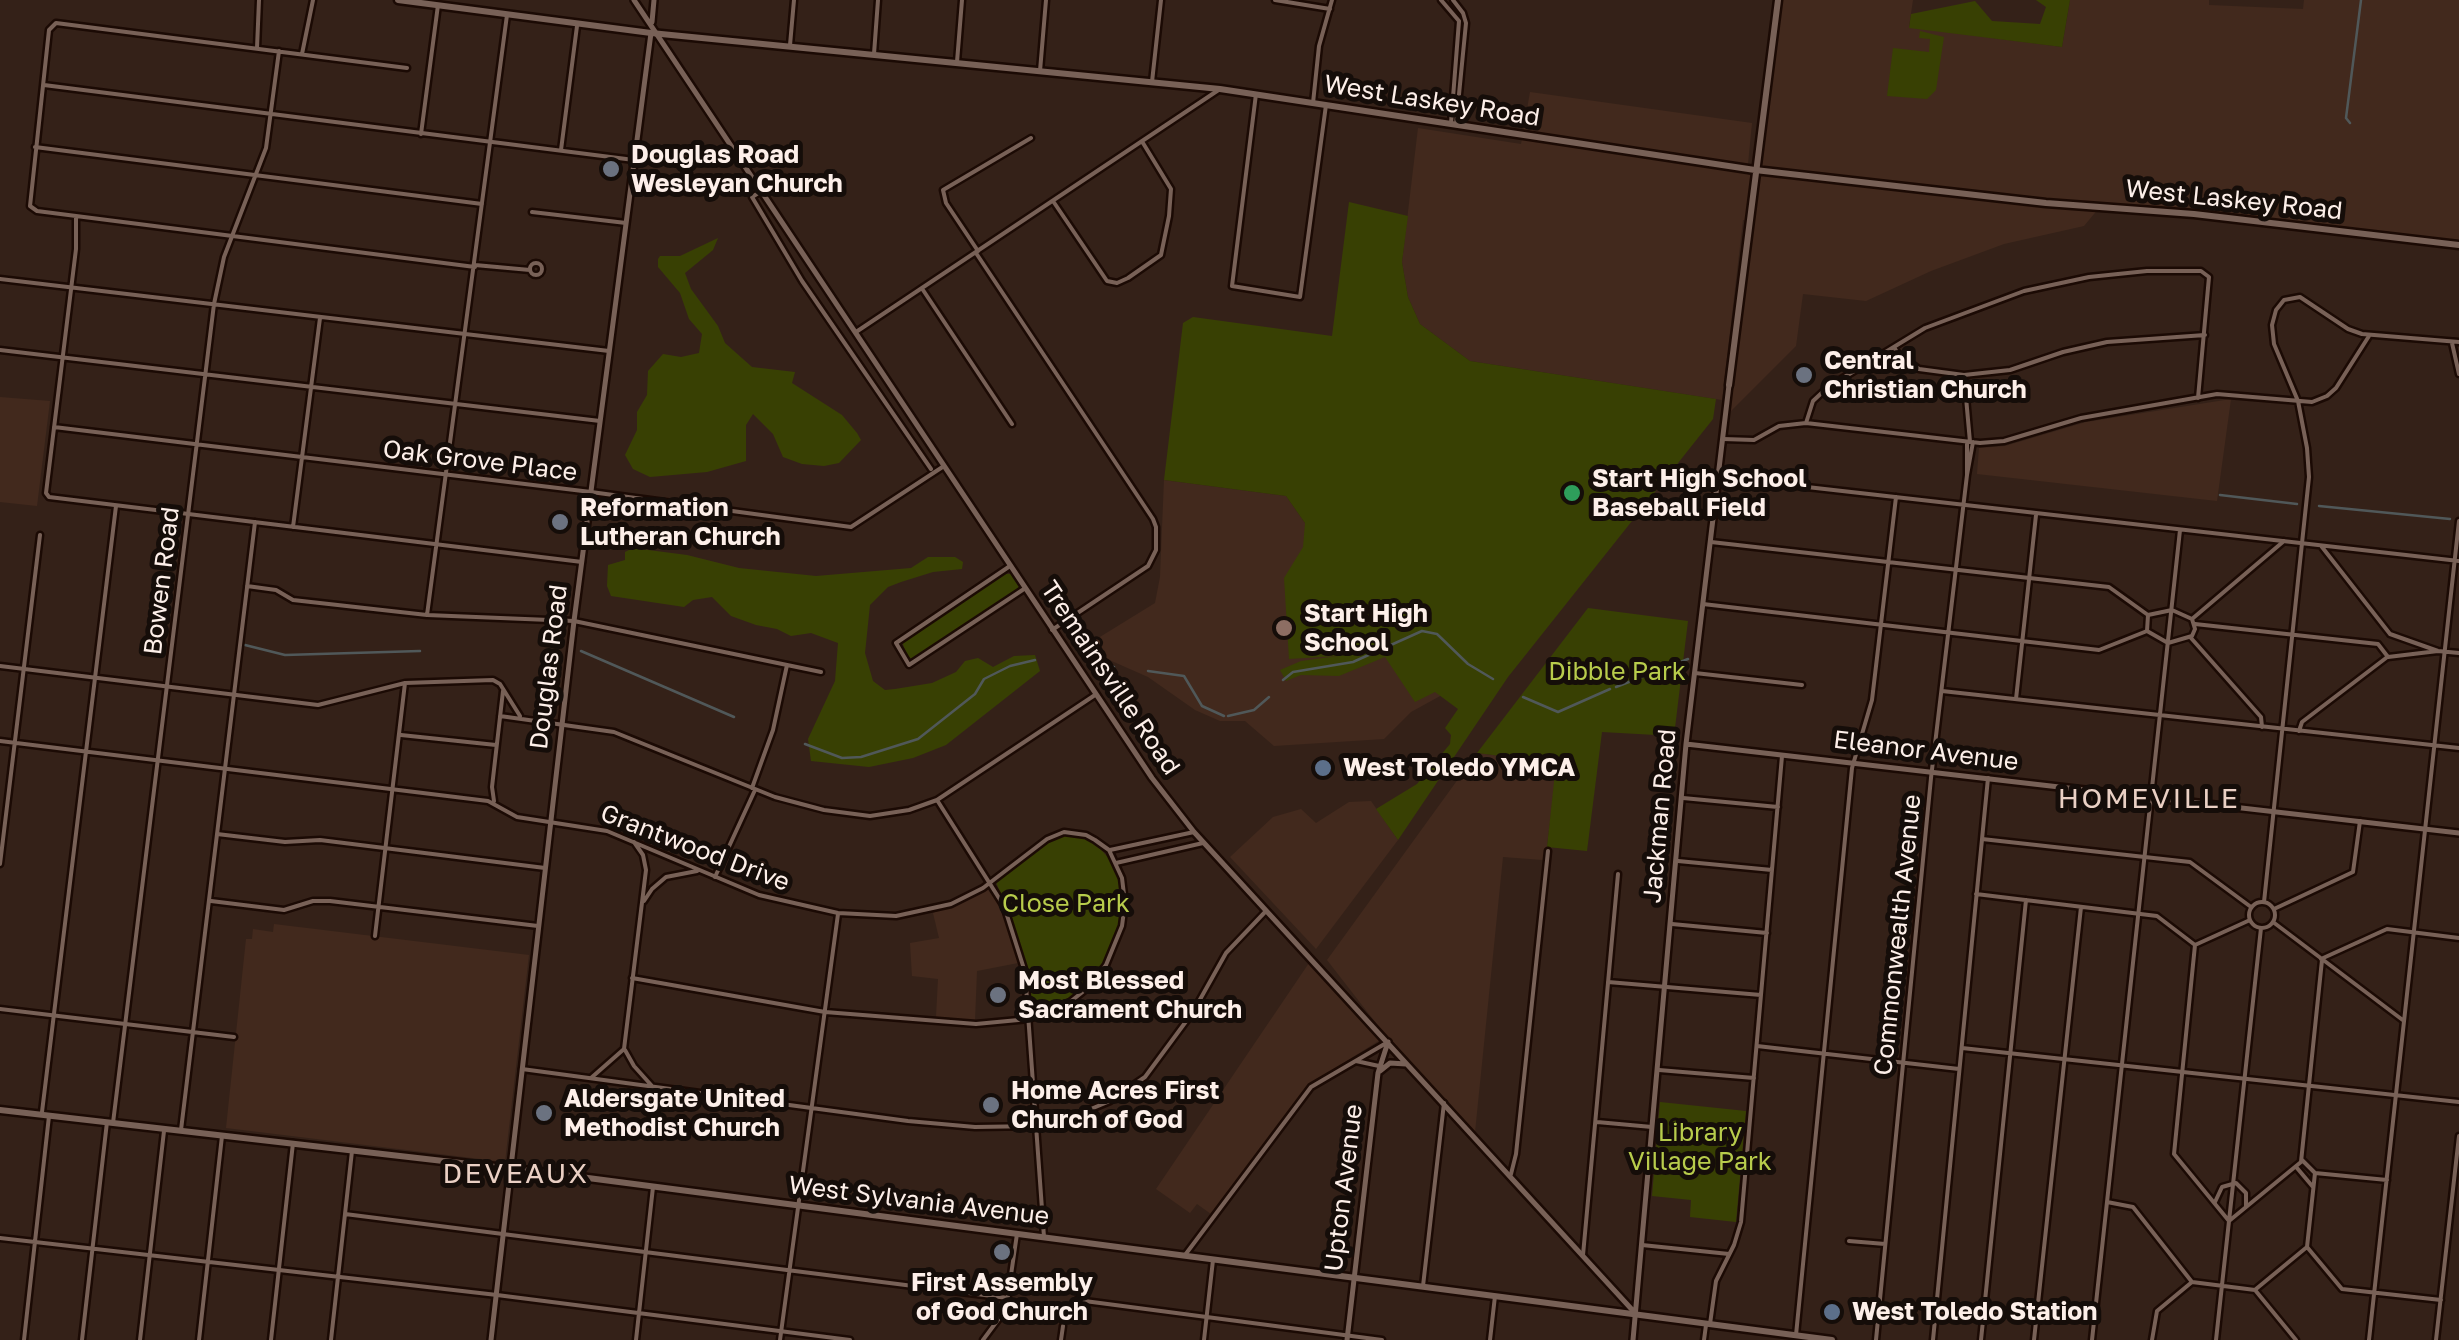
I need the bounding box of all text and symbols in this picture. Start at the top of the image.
street label: West Laskey Road [1322,69,1542,133]
place label: Douglas Road Wesleyan Church [631,140,843,199]
marker: Douglas Road Wesleyan Church [600,158,622,180]
street label: West Laskey Road [2124,174,2344,226]
place label: Central Christian Church [1824,346,2027,405]
marker: Central Christian Church [1793,364,1815,386]
street label: Oak Grove Place [381,434,579,488]
place label: Start High School Baseball Field [1592,464,1807,523]
marker: Start High School Baseball Field [1561,482,1583,504]
place label: Reformation Lutheran Church [580,493,781,552]
street label: Bowen Road [138,505,186,657]
marker: Reformation Lutheran Church [549,511,571,533]
street label: Tremainsville Road [1034,575,1186,781]
street label: Douglas Road [524,583,574,751]
place label: Start High School [1304,599,1428,658]
marker: Start High School [1273,617,1295,639]
park label: Dibble Park [1548,657,1686,687]
street label: Eleanor Avenue [1832,725,2020,777]
street label: Jackman Road [1637,728,1683,904]
place label: West Toledo YMCA [1343,753,1575,783]
marker: West Toledo YMCA [1312,757,1334,779]
district label: HOMEVILLE [2058,782,2240,816]
street label: Commonwealth Avenue [1868,793,1928,1077]
street label: Grantwood Drive [596,798,794,898]
park label: Close Park [1002,889,1130,919]
place label: Most Blessed Sacrament Church [1018,966,1242,1025]
marker: Most Blessed Sacrament Church [987,984,1009,1006]
place label: Home Acres First Church of God [1011,1076,1219,1135]
place label: Aldersgate United Methodist Church [564,1084,785,1143]
marker: Home Acres First Church of God [980,1094,1002,1116]
marker: Aldersgate United Methodist Church [533,1102,555,1124]
street label: Upton Avenue [1319,1103,1369,1273]
park label: Library Village Park [1628,1118,1772,1177]
district label: DEVEAUX [442,1157,590,1191]
street label: West Sylvania Avenue [787,1170,1051,1232]
marker: First Assembly of God Church [991,1241,1013,1263]
place label: First Assembly of God Church [911,1268,1093,1327]
place label: West Toledo Station [1852,1297,2097,1327]
marker: West Toledo Station [1821,1301,1843,1323]

